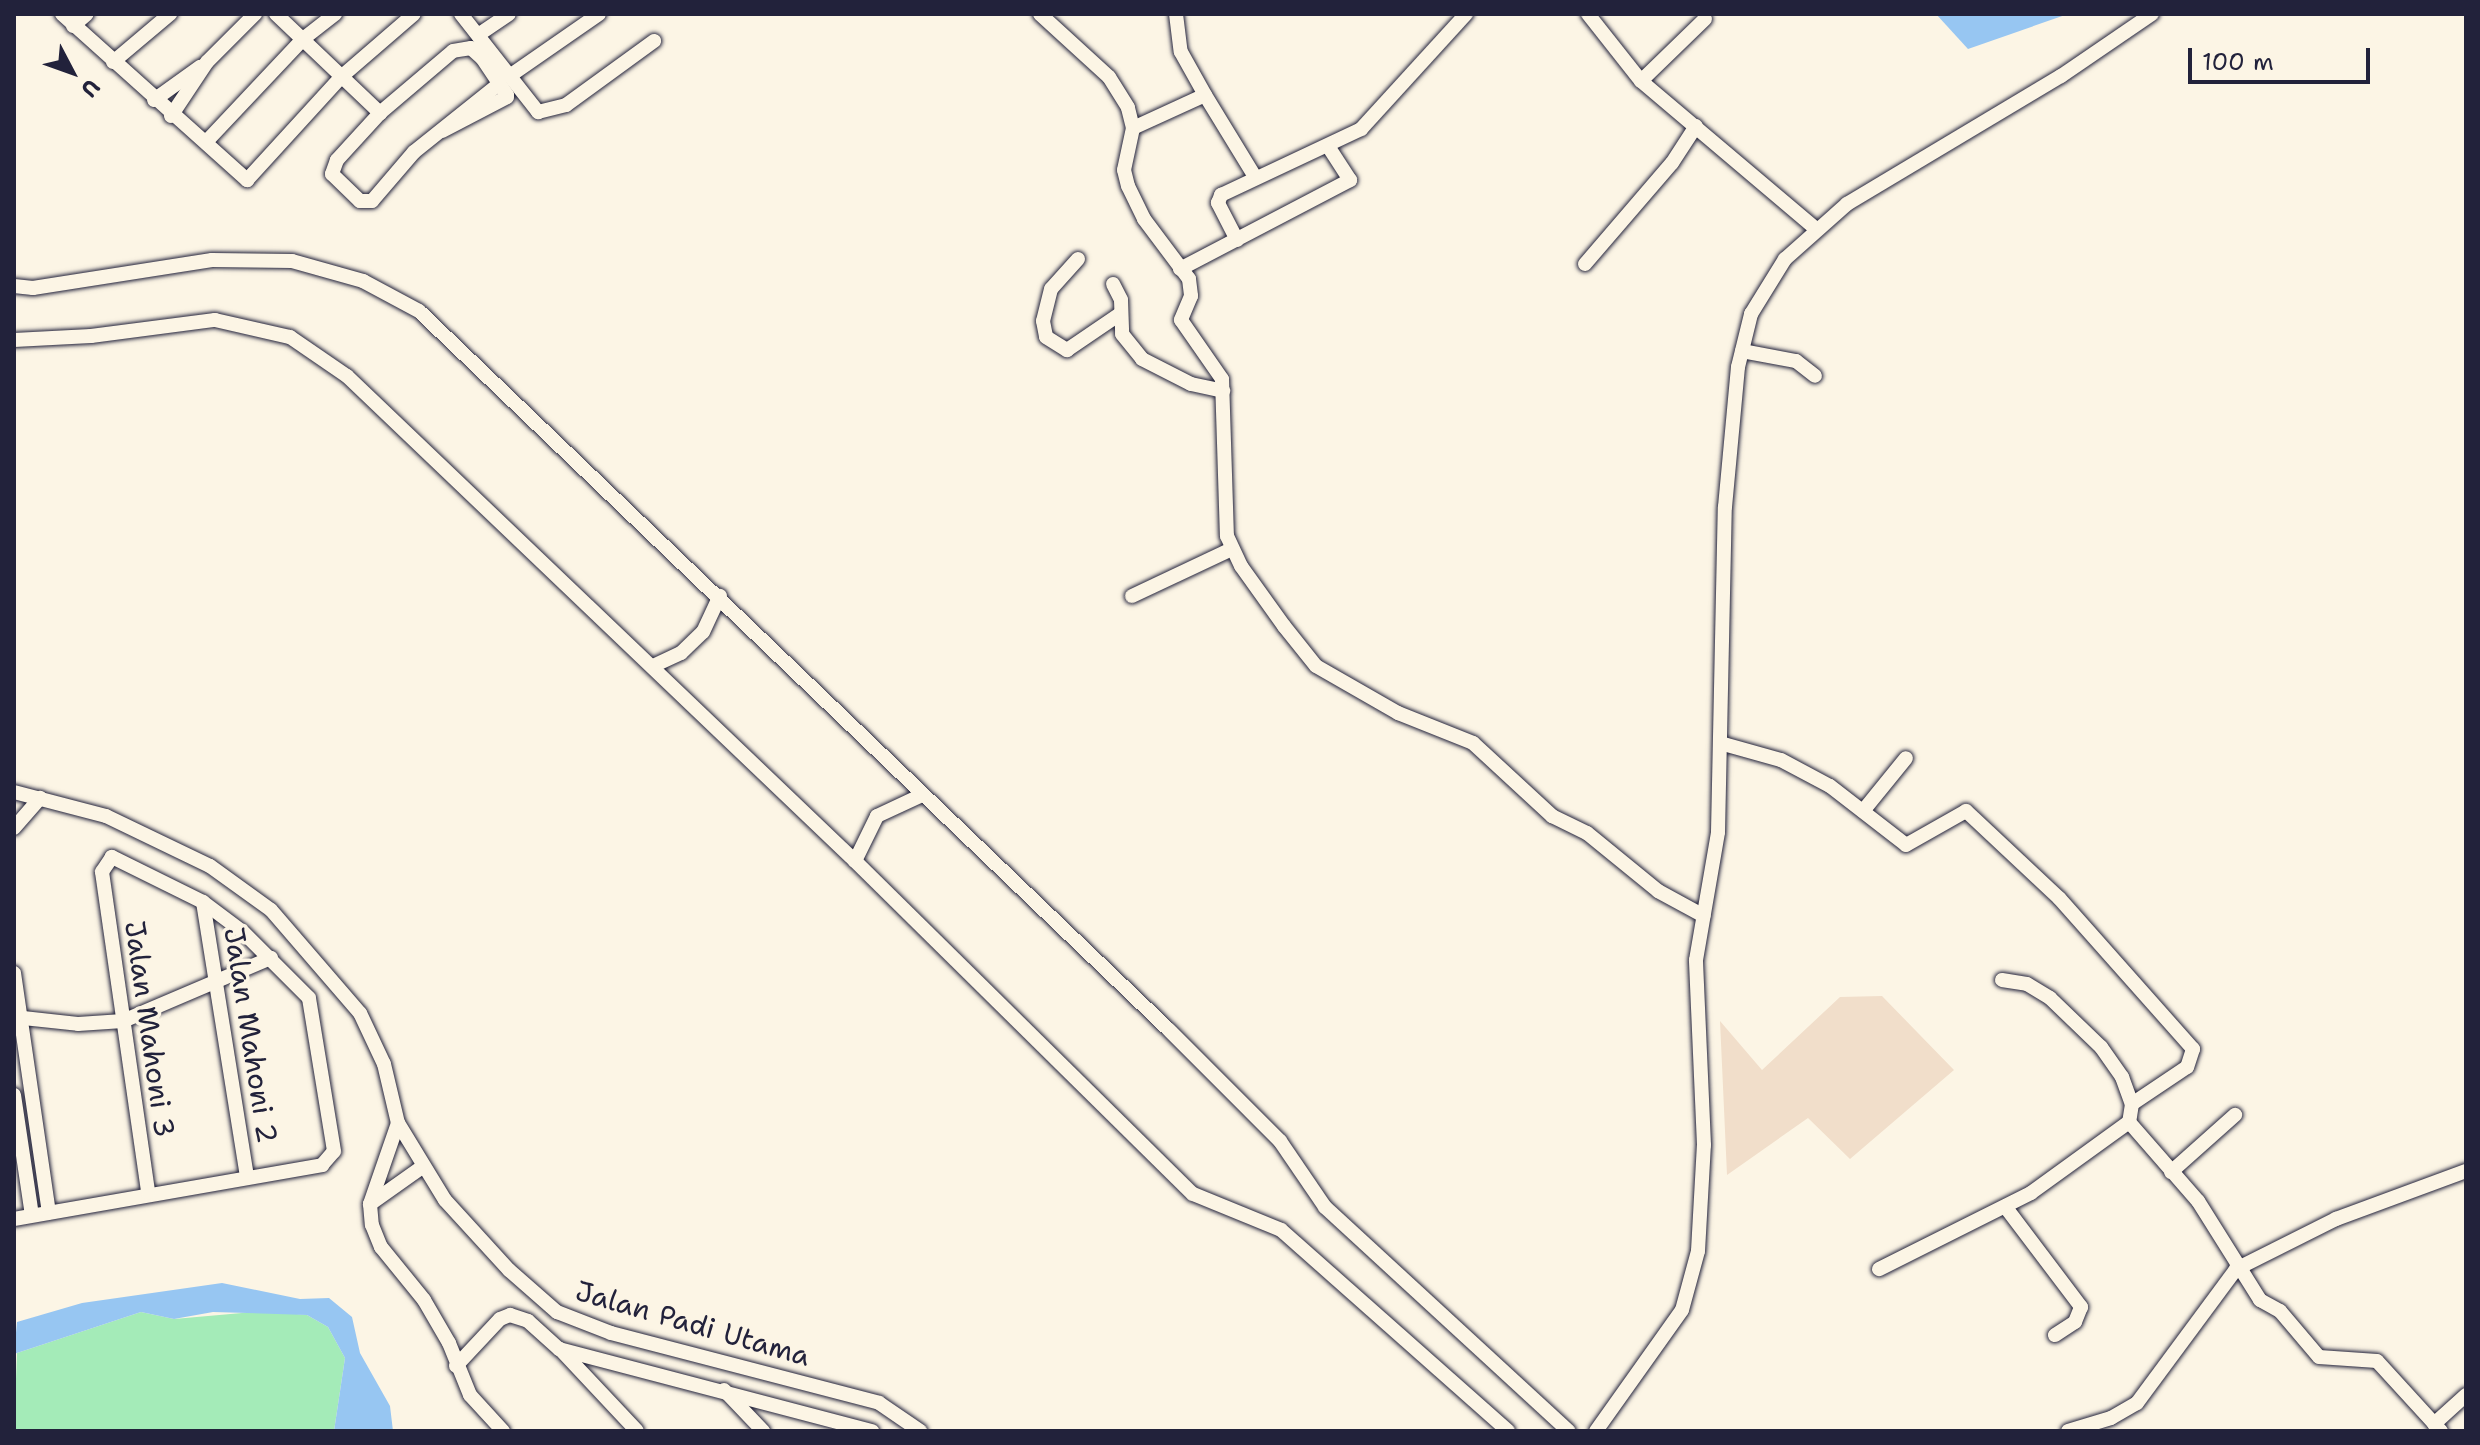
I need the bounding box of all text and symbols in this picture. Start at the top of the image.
north arrow [32,32,112,112]
scale bar [2192,32,2374,82]
text: 100 m [2202,46,2274,78]
text: U [75,73,106,103]
street label: Jalan Mahoni 3 [118,919,182,1139]
street label: Jalan Mahoni 2 [217,925,285,1145]
street label: Jalan Padi Utama [572,1273,814,1373]

